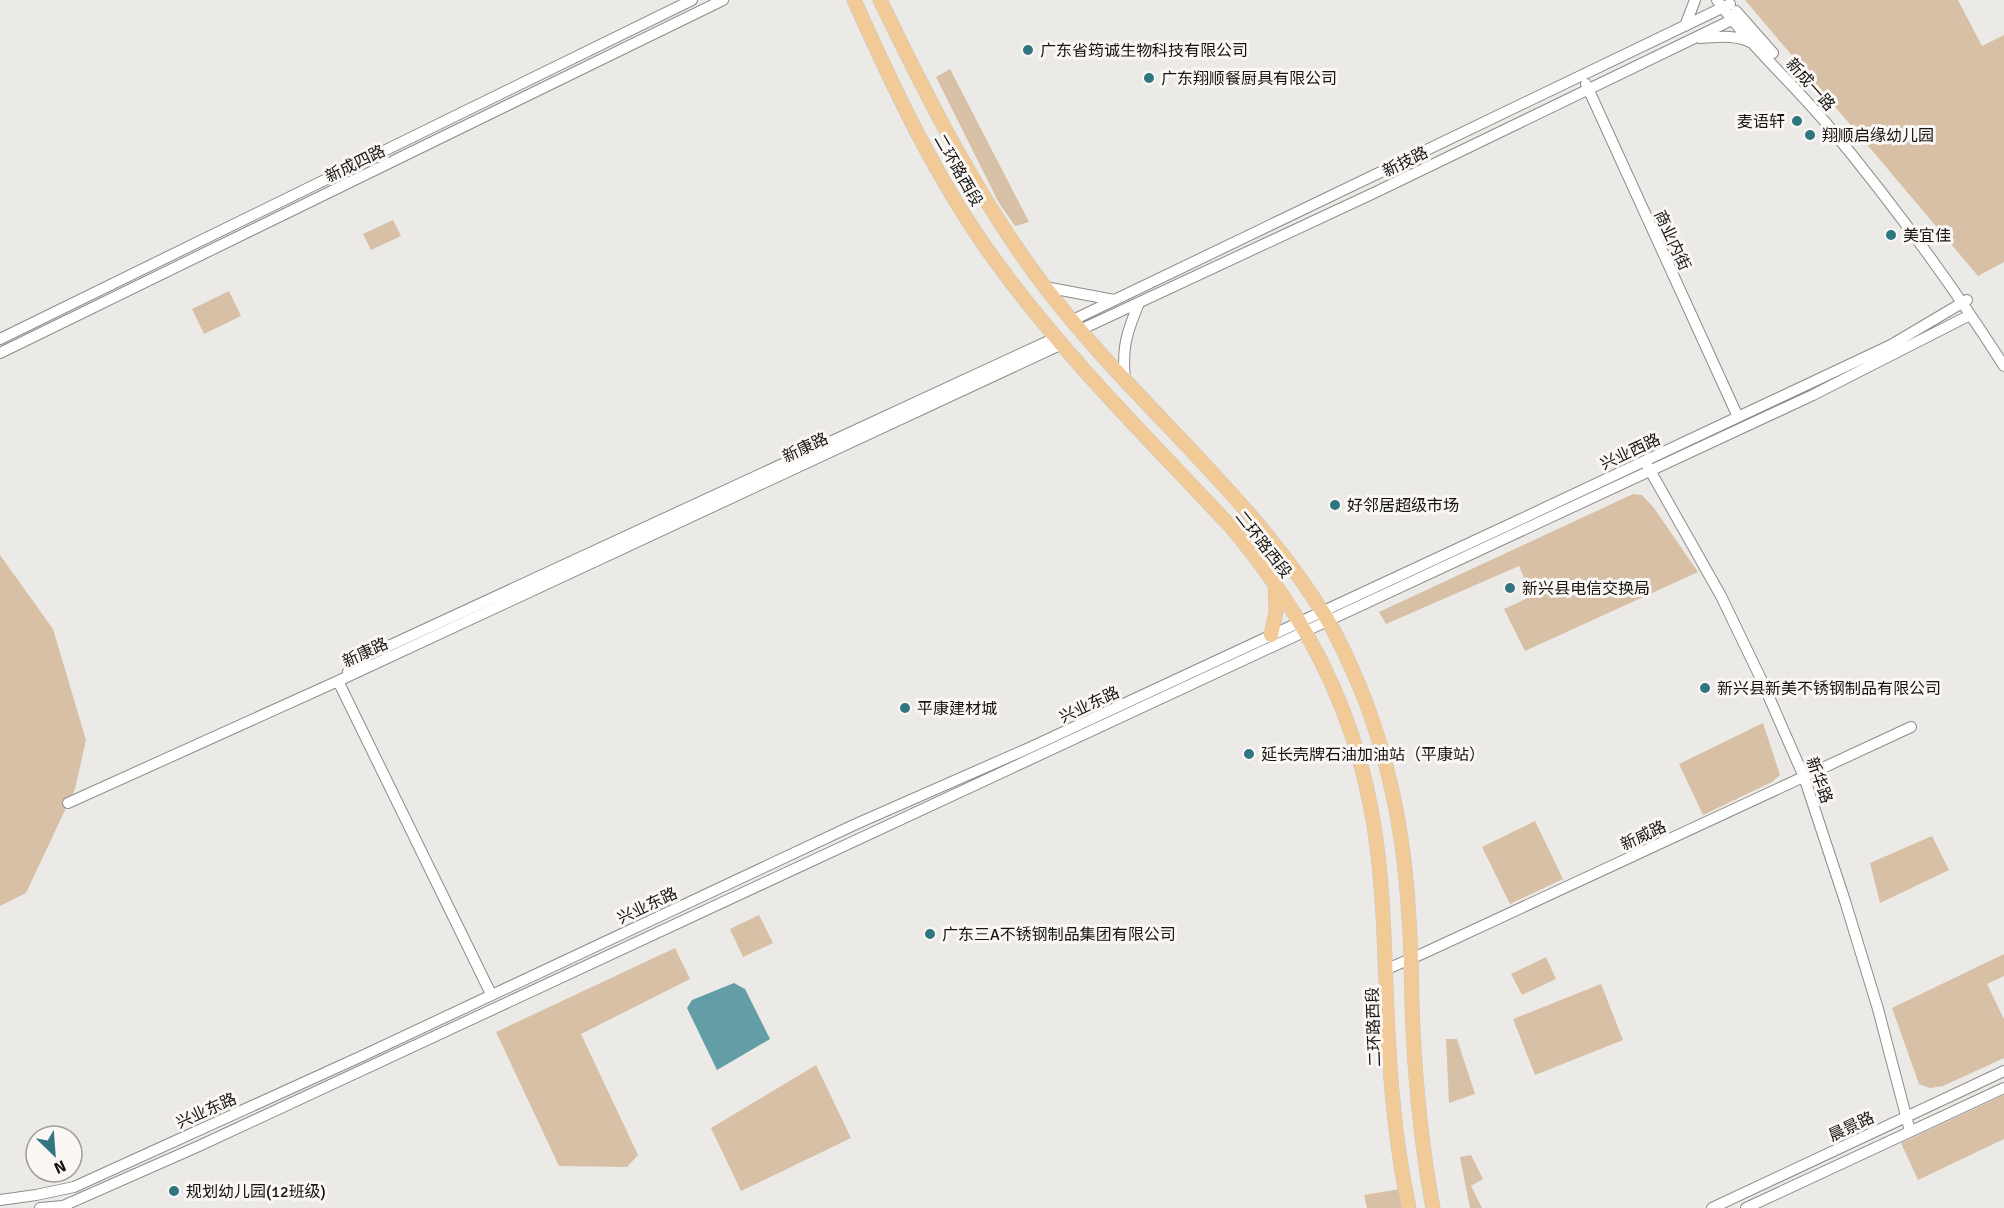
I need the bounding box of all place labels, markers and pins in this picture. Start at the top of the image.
place label: 广东省筠诚生物科技有限公司 [1040,41,1248,61]
marker: 广东省筠诚生物科技有限公司 [1021,43,1035,57]
place label: 广东翔顺餐厨具有限公司 [1161,69,1337,89]
marker: 广东翔顺餐厨具有限公司 [1142,71,1156,85]
place label: 麦语轩 [1737,112,1785,132]
marker: 麦语轩 [1790,114,1804,128]
place label: 翔顺启缘幼儿园 [1822,126,1934,146]
marker: 翔顺启缘幼儿园 [1803,128,1817,142]
place label: 美宜佳 [1903,226,1951,246]
marker: 美宜佳 [1884,228,1898,242]
place label: 好邻居超级市场 [1347,496,1459,516]
marker: 好邻居超级市场 [1328,498,1342,512]
place label: 新兴县电信交换局 [1522,579,1650,599]
marker: 新兴县电信交换局 [1503,581,1517,595]
place label: 新兴县新美不锈钢制品有限公司 [1717,679,1941,699]
marker: 新兴县新美不锈钢制品有限公司 [1698,681,1712,695]
place label: 平康建材城 [917,699,997,719]
marker: 平康建材城 [898,701,912,715]
place label: 延长壳牌石油加油站（平康站） [1261,745,1485,765]
marker: 延长壳牌石油加油站（平康站） [1242,747,1256,761]
place label: 广东三A不锈钢制品集团有限公司 [942,925,1176,945]
marker: 广东三A不锈钢制品集团有限公司 [923,927,937,941]
place label: 规划幼儿园(12班级) [186,1182,326,1202]
marker: 规划幼儿园(12班级) [167,1184,181,1198]

